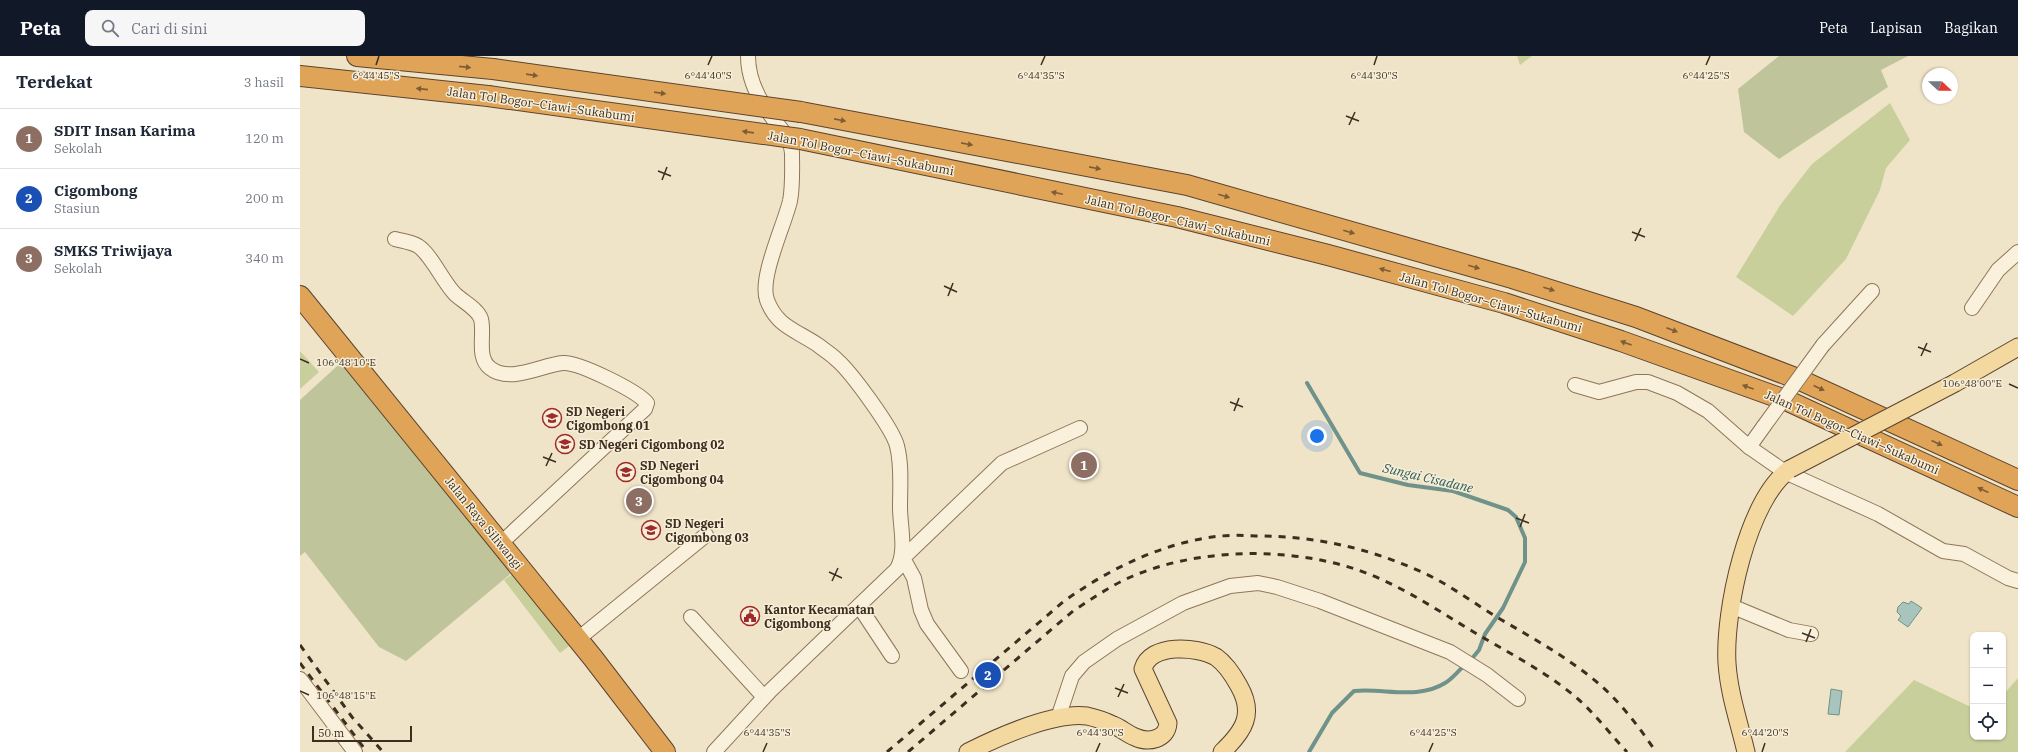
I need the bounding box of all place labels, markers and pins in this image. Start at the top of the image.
place label: SD Negeri Cigombong 01 [566,404,650,433]
school or university icon: SD Negeri Cigombong 01 [541,407,563,429]
school or university icon: SD Negeri Cigombong 02 [554,433,576,455]
place label: SD Negeri Cigombong 02 [579,437,725,452]
pin: 1 [1071,450,1097,480]
place label: SD Negeri Cigombong 04 [640,458,724,487]
school or university icon: SD Negeri Cigombong 04 [615,461,637,483]
pin: 3 [626,486,652,516]
place label: SD Negeri Cigombong 03 [665,516,749,545]
school or university icon: SD Negeri Cigombong 03 [640,519,662,541]
place label: Kantor Kecamatan Cigombong [764,602,875,631]
public building icon: Kantor Kecamatan Cigombong [739,605,761,627]
pin: 2 [975,660,1001,690]

